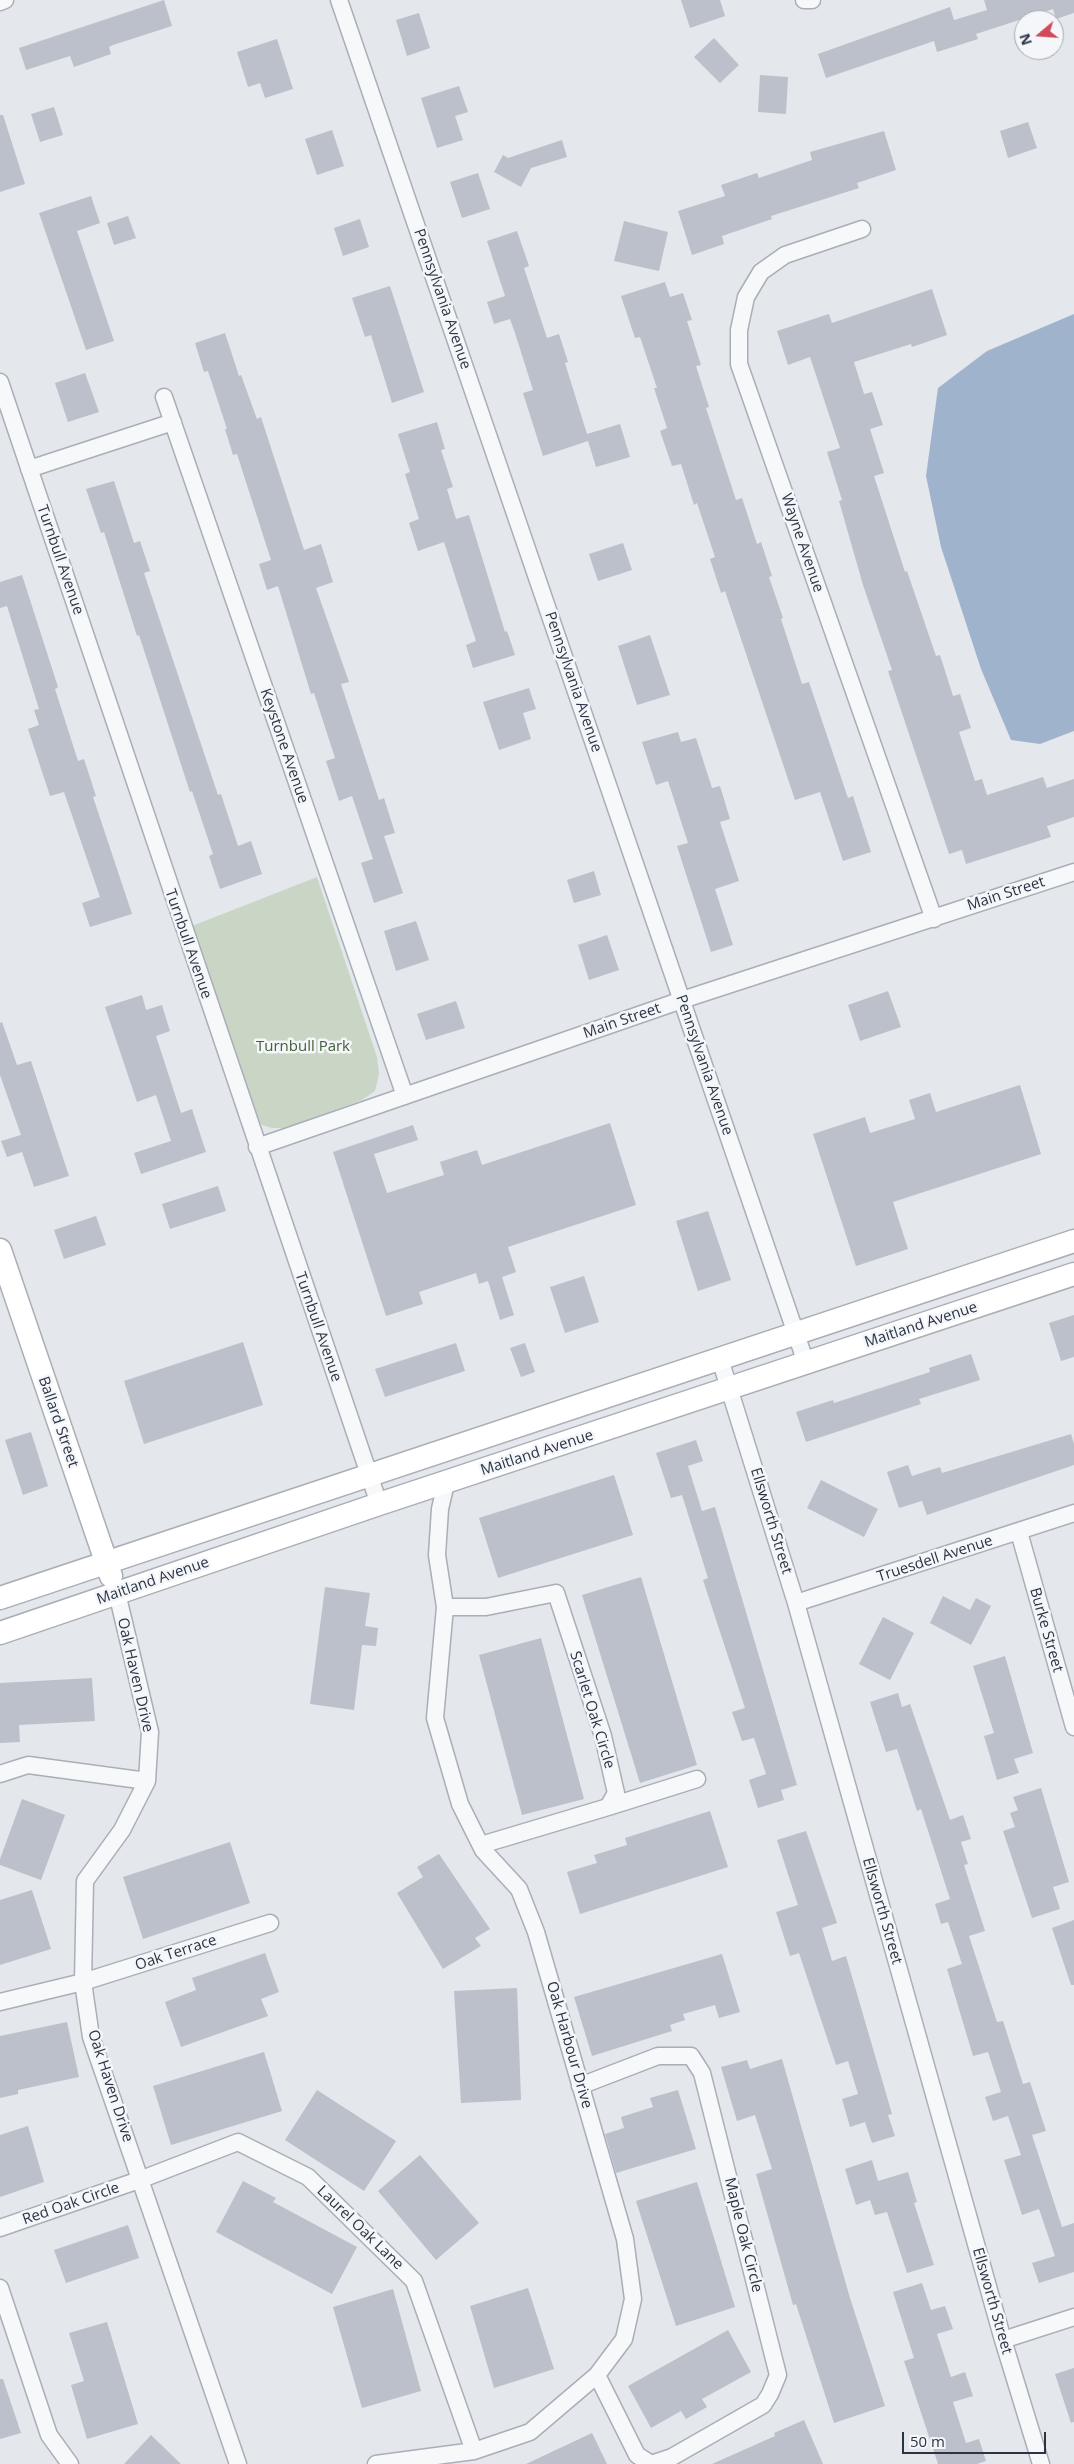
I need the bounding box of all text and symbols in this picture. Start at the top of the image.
north arrow [1014,10,1064,60]
text: N [1014,31,1036,48]
street label: Pennsylvania Avenue [409,226,475,372]
street label: Wayne Avenue [777,491,827,595]
street label: Turnbull Avenue [33,503,87,617]
street label: Pennsylvania Avenue [540,609,606,755]
street label: Keystone Avenue [256,686,312,806]
street label: Main Street [965,873,1047,915]
street label: Turnbull Avenue [161,887,215,1001]
street label: Pennsylvania Avenue [671,992,737,1138]
street label: Main Street [581,999,663,1043]
park label: Turnbull Park [256,1038,350,1056]
street label: Turnbull Avenue [291,1270,345,1384]
street label: Maitland Avenue [862,1298,980,1352]
street label: Ballard Street [34,1374,82,1470]
street label: Maitland Avenue [478,1426,596,1480]
street label: Ellsworth Street [746,1466,796,1576]
street label: Truesdell Avenue [875,1532,995,1586]
street label: Maitland Avenue [94,1553,212,1609]
street label: Burke Street [1025,1586,1067,1674]
street label: Oak Haven Drive [113,1616,157,1734]
street label: Scarlet Oak Circle [566,1649,618,1771]
street label: Ellsworth Street [858,1856,906,1966]
street label: Oak Terrace [133,1931,219,1975]
street label: Oak Harbour Drive [542,1979,596,2111]
street label: Oak Haven Drive [83,2028,137,2144]
street label: Maple Oak Circle [720,2176,766,2294]
street label: Red Oak Circle [20,2179,122,2229]
street label: Laurel Oak Lane [313,2182,407,2274]
street label: Ellsworth Street [968,2246,1016,2356]
scale bar [904,2422,1048,2454]
text: 50 m [910,2431,945,2451]

